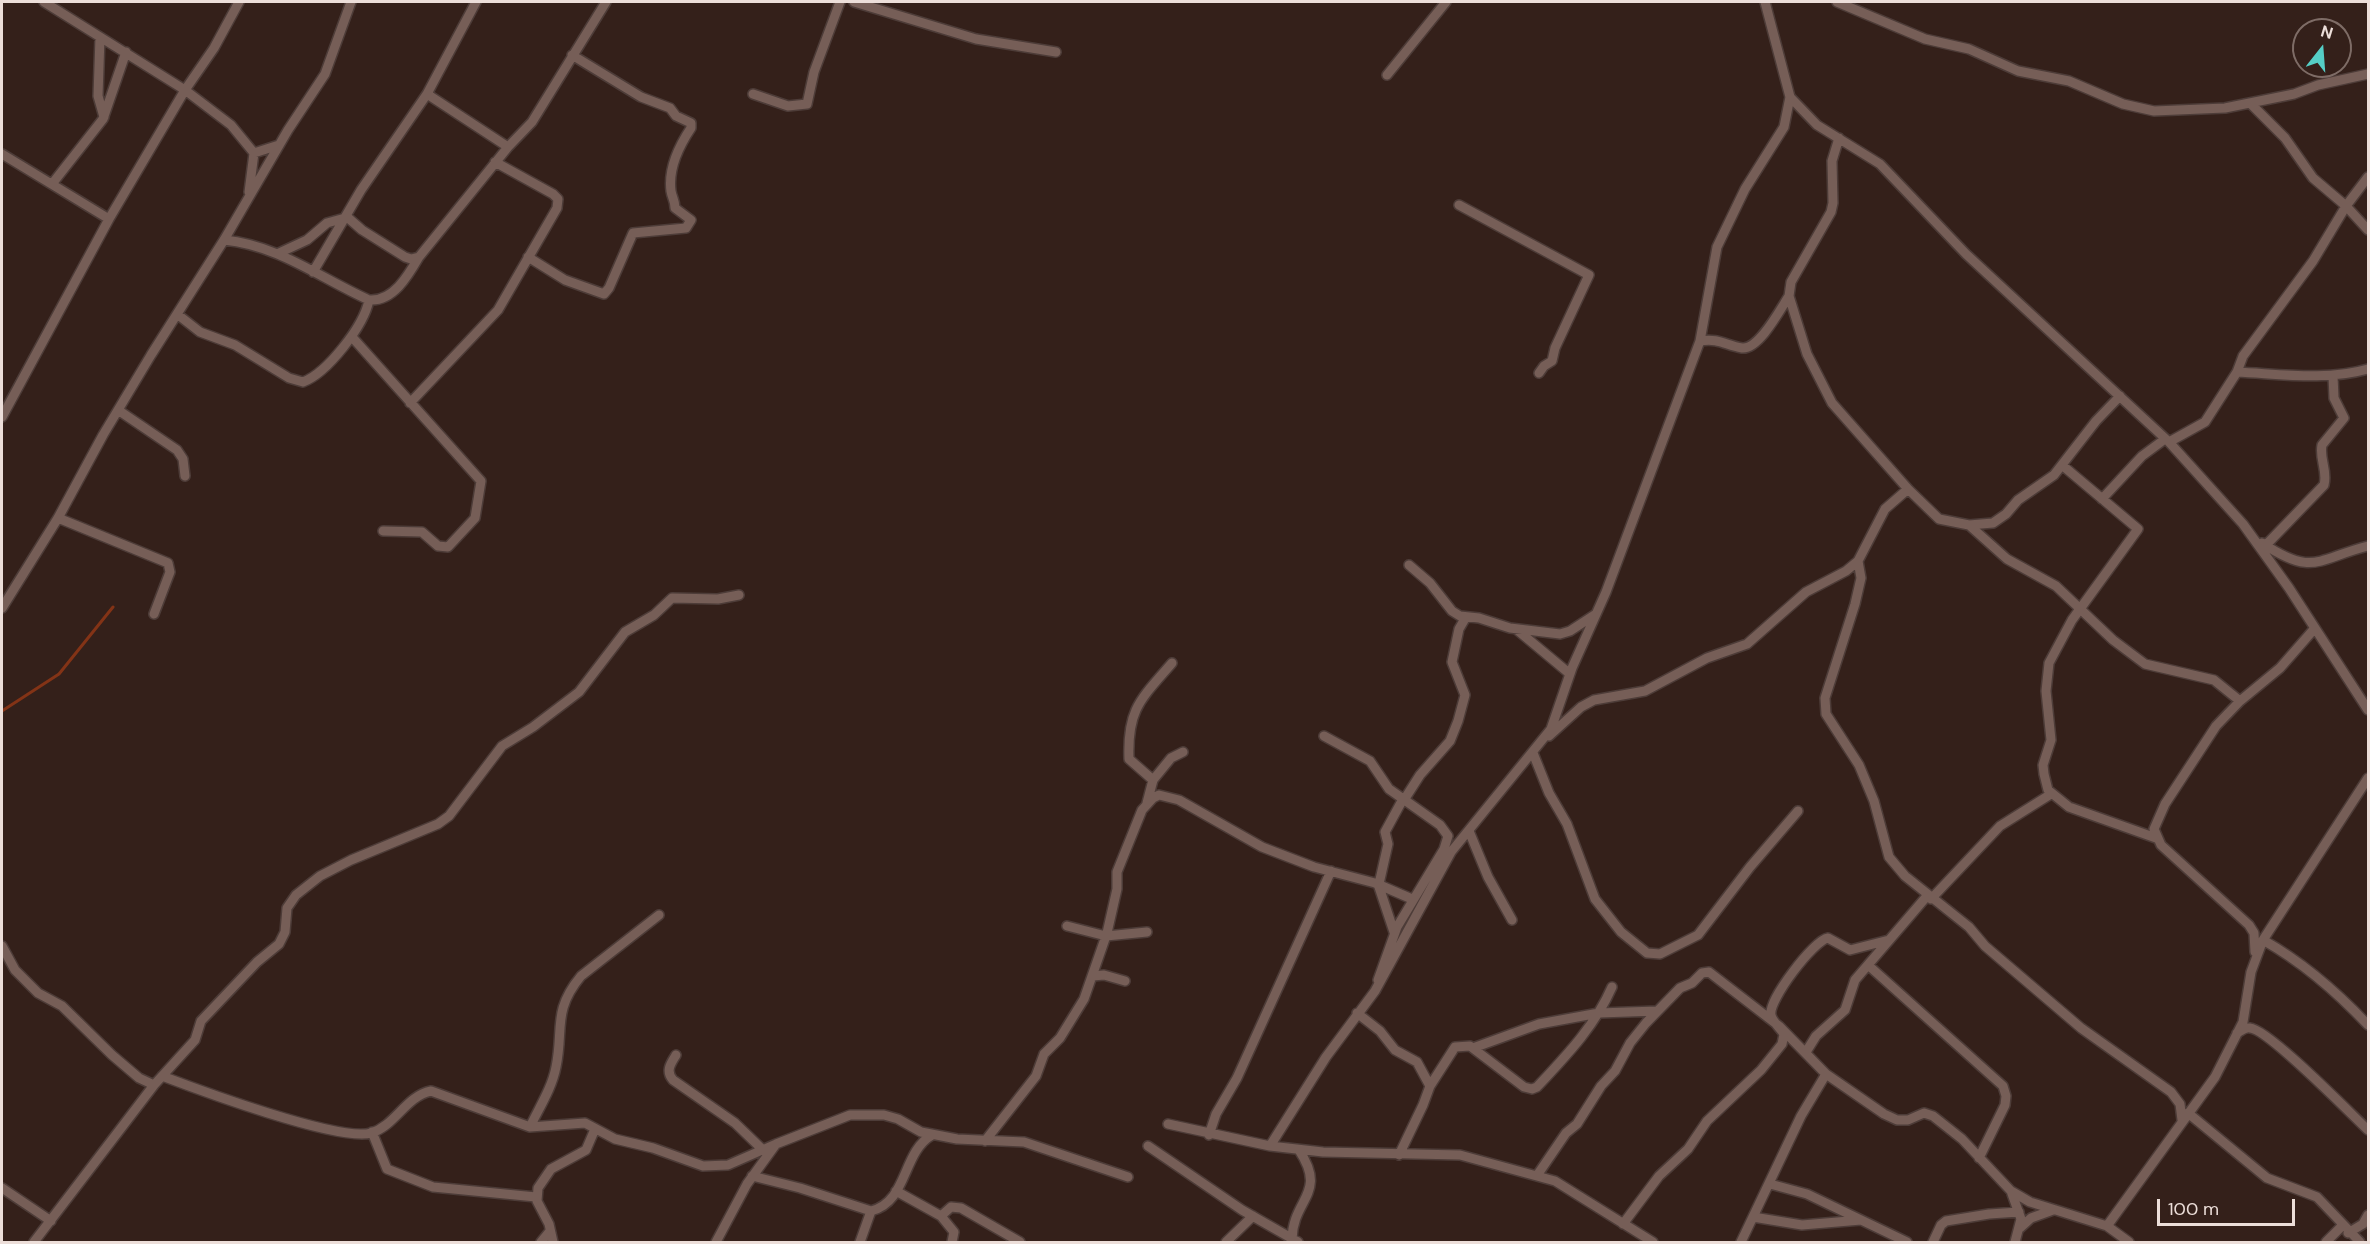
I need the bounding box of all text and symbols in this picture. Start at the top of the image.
north arrow [2292,18,2352,78]
text: N [2318,20,2335,44]
scale bar [2160,1187,2298,1225]
text: 100 m [2168,1197,2219,1221]

